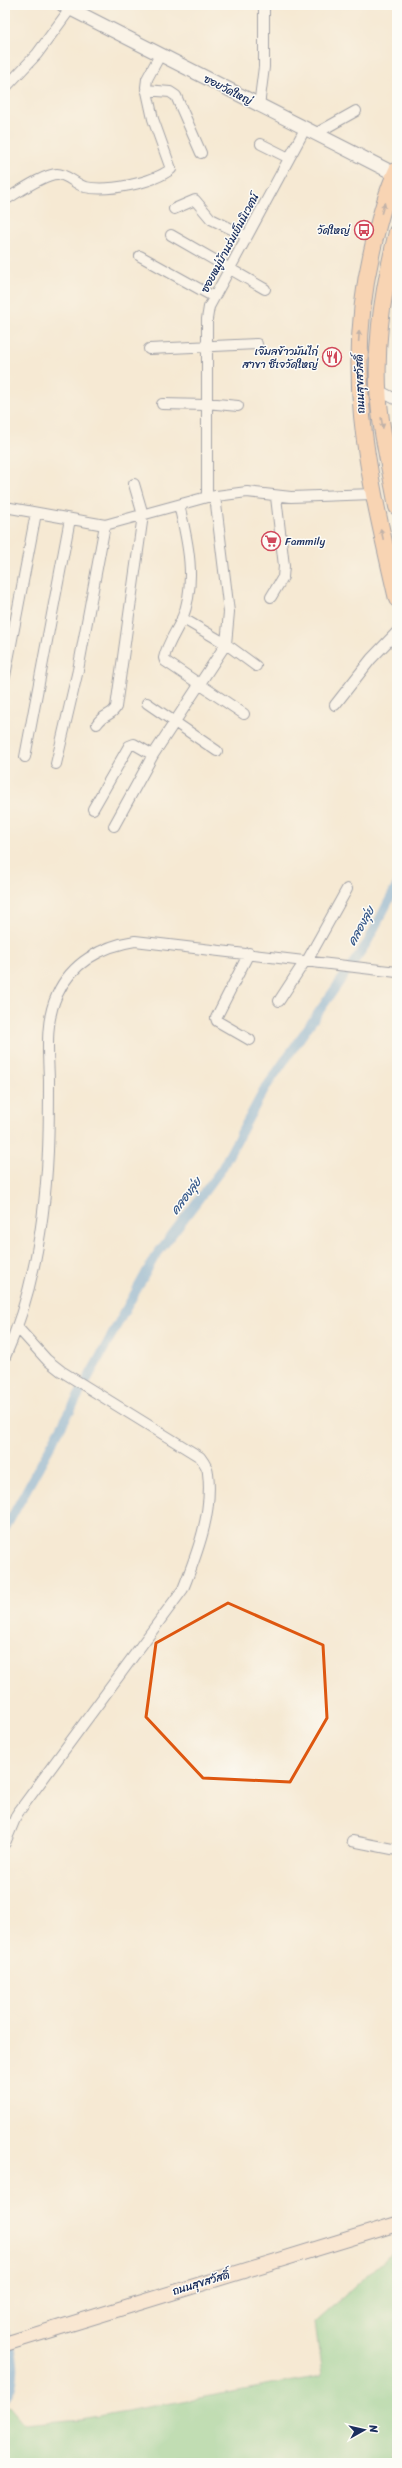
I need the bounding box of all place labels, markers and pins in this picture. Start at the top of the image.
bus stop icon: วัดใหญ่ [353,219,375,241]
place label: วัดใหญ่ [317,221,351,240]
place label: เจ๊มลข้าวมันไก่ สาขา ซีเจวัดใหญ่ [242,342,319,374]
restaurant icon: เจ๊มลข้าวมันไก่ สาขา ซีเจวัดใหญ่ [321,346,343,368]
supermarket icon: Fammily [260,530,282,552]
place label: Fammily [285,532,326,551]

